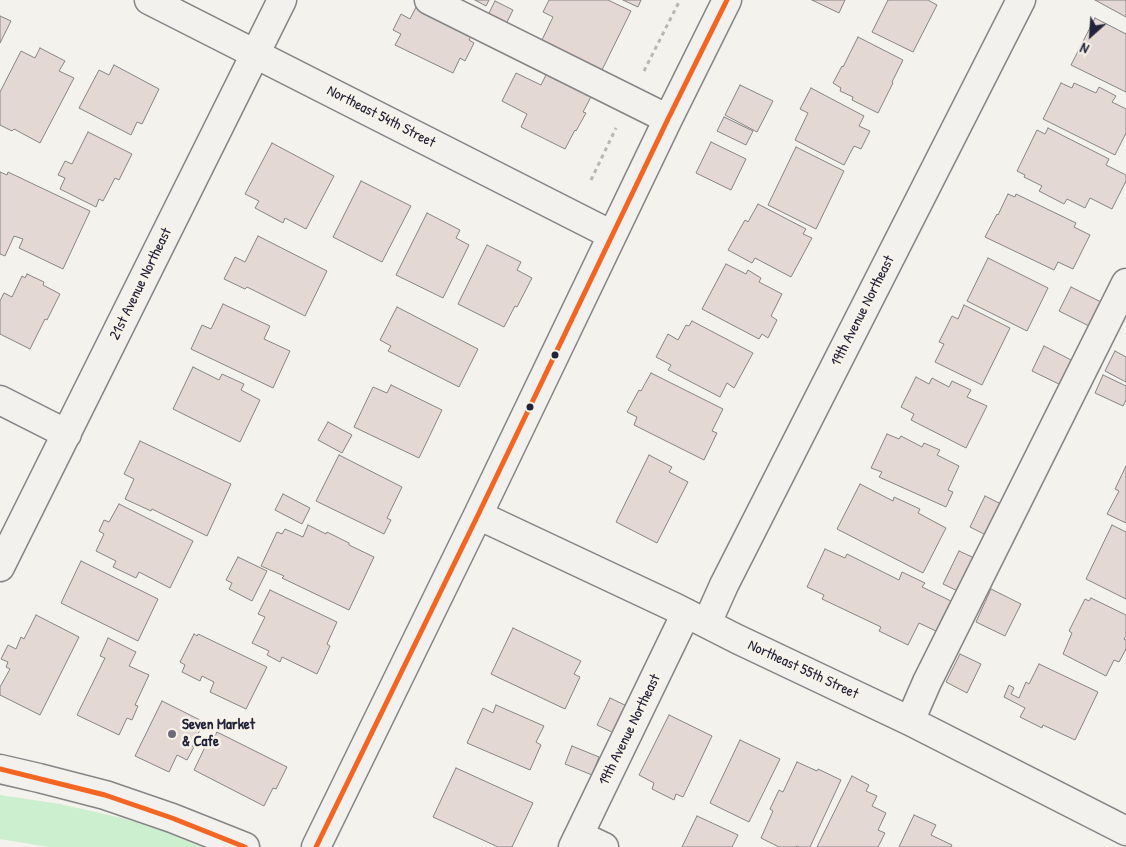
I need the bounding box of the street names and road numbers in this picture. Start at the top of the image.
street label: Northeast 54th Street [324,82,438,152]
street label: 21st Avenue Northeast [106,225,176,343]
street label: 19th Avenue Northeast [827,253,899,369]
street label: Northeast 55th Street [745,636,861,704]
street label: 19th Avenue Northeast [595,672,665,788]

